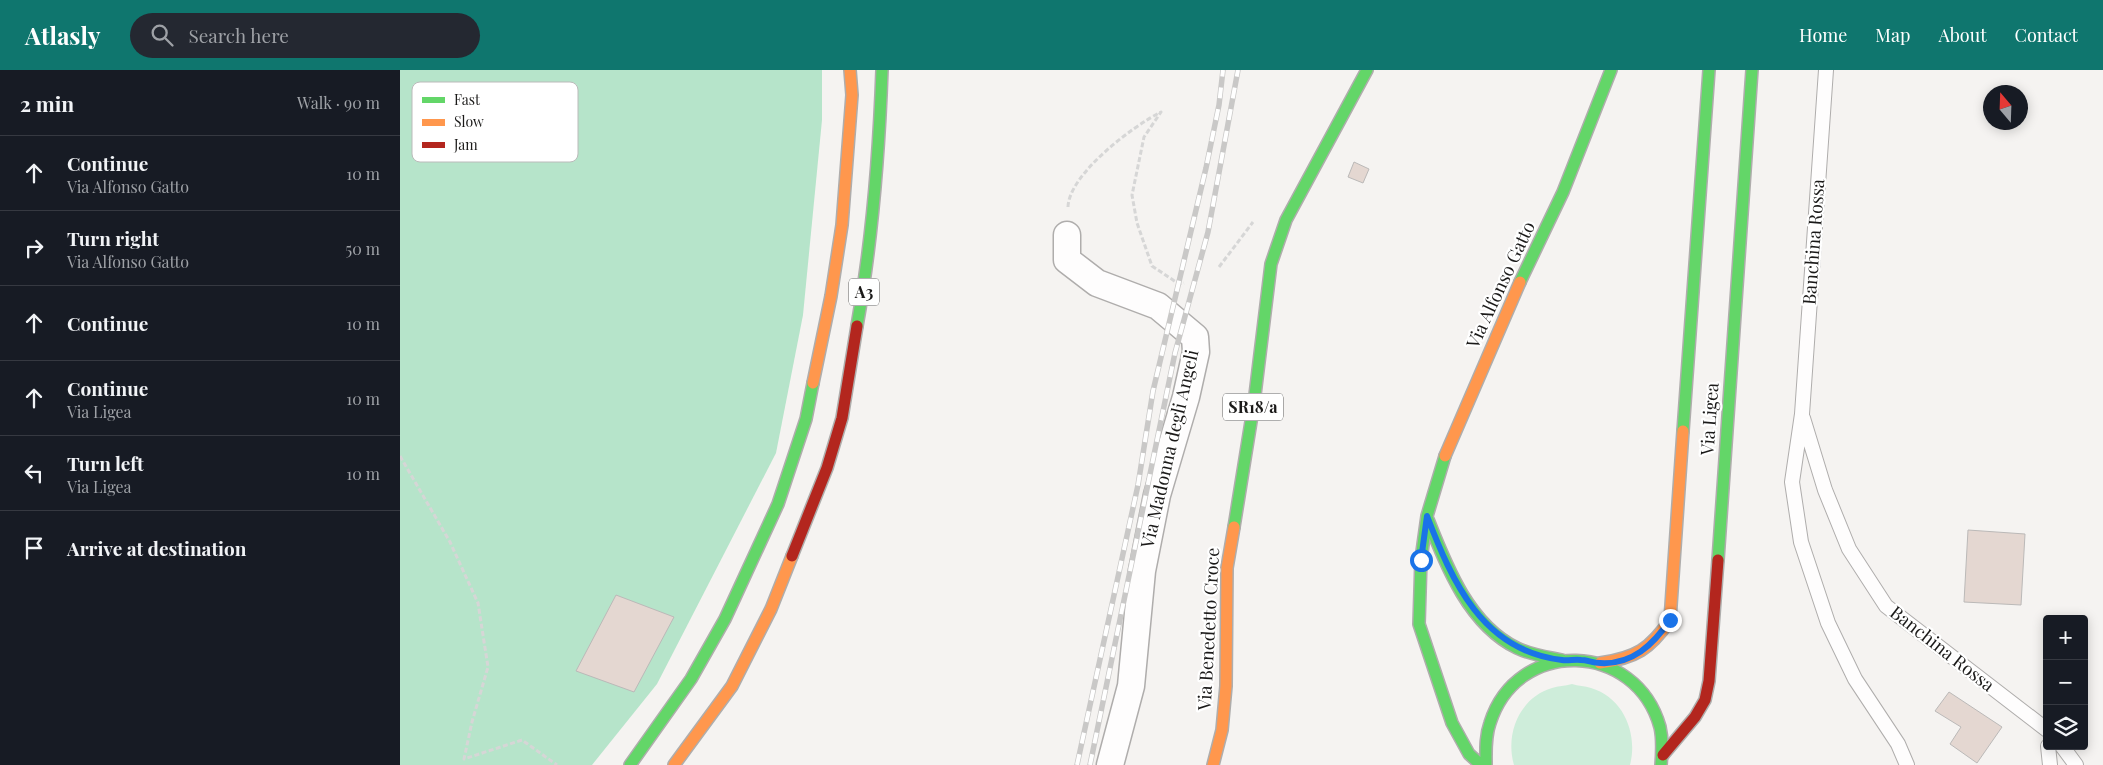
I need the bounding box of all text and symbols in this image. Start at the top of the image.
search box [130,13,480,58]
text: Atlasly [25,19,100,51]
icon: search [148,21,176,49]
text: Search here [188,22,289,48]
text: Home [1799,23,1847,47]
text: Map [1875,23,1910,47]
text: About [1938,23,1987,47]
text: Contact [2015,23,2078,47]
legend [412,82,578,162]
north arrow [1983,85,2028,130]
text: 2 min [20,89,74,117]
text: Fast [454,90,481,109]
text: Walk · 90 m [297,92,380,113]
text: Slow [454,112,484,131]
text: Jam [453,135,478,154]
text: Continue [67,150,148,176]
icon: ahead [20,159,48,187]
text: 10 m [346,163,380,184]
text: Via Alfonso Gatto [67,176,189,197]
street label: Banchina Rossa [1797,178,1829,306]
street label: Via Alfonso Gatto [1460,217,1540,353]
text: Turn right [67,225,159,251]
icon: right [20,234,48,262]
text: 50 m [346,238,380,259]
text: Via Alfonso Gatto [67,251,189,272]
road number: A3 [849,278,879,306]
icon: ahead [20,309,48,337]
text: Continue [67,310,148,336]
text: 10 m [346,313,380,334]
street label: Via Madonna degli Angeli [1134,347,1204,551]
text: Continue [67,375,148,401]
street label: Via Ligea [1694,382,1724,457]
icon: ahead [20,384,48,412]
text: 10 m [346,388,380,409]
road number: SR18/a [1223,394,1283,421]
text: Via Ligea [67,401,132,422]
text: Turn left [67,450,144,476]
icon: left [20,459,48,487]
text: 10 m [346,463,380,484]
text: Via Ligea [67,476,132,497]
icon: arrive [20,534,48,562]
text: Arrive at destination [67,535,247,561]
street label: Via Benedetto Croce [1192,547,1224,712]
route start [1410,549,1433,572]
street label: Banchina Rossa [1886,600,2000,697]
route end [1659,609,1682,632]
map controls [2043,615,2088,750]
button: + [2043,615,2088,660]
button: − [2043,660,2088,705]
button: layers [2043,705,2088,750]

